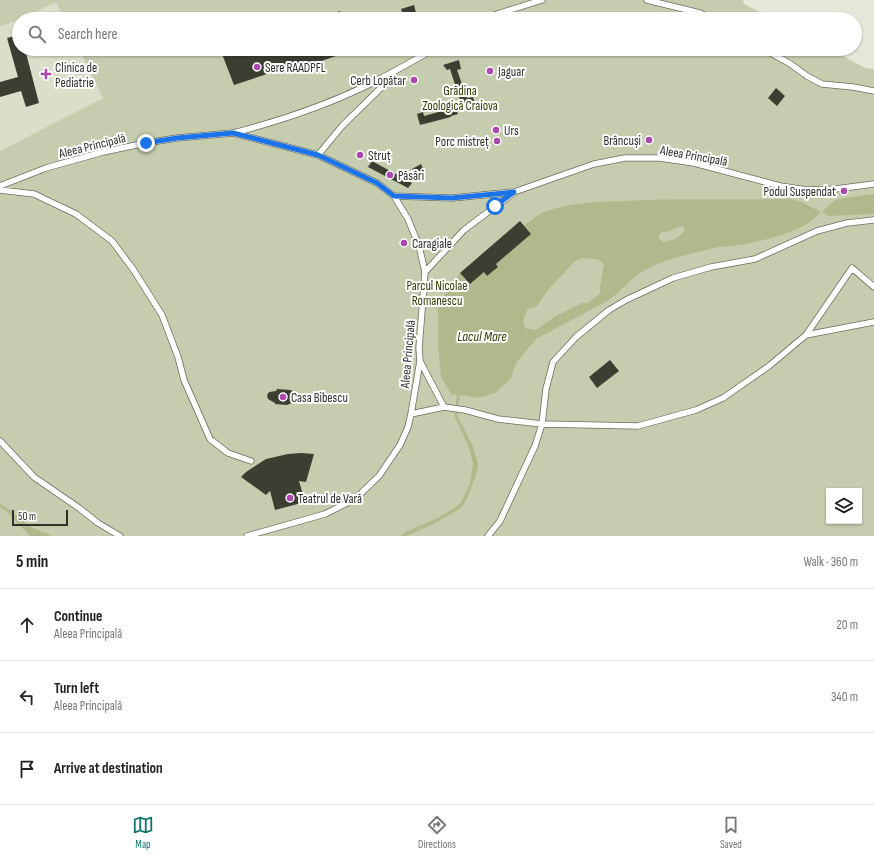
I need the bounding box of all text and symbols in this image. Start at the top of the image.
search box [12,12,862,56]
icon: search [26,23,48,45]
text: Search here [58,25,118,44]
place label: Clinica de Pediatrie [55,60,97,91]
place label: Sere RAADPFL [265,60,326,76]
marker: Sere RAADPFL [252,62,262,72]
place label: Jaguar [497,64,525,80]
marker: Jaguar [485,66,495,76]
marker: Clinica de Pediatrie [40,68,52,80]
place label: Cerb Lopătar [350,73,406,89]
marker: Cerb Lopătar [409,75,419,85]
park label: Grădina Zoologică Craiova [422,83,498,114]
place label: Urs [504,123,519,139]
marker: Urs [491,125,501,135]
street label: Aleea Principală [56,130,127,162]
place label: Brâncuși [603,133,641,149]
route end [137,134,155,152]
place label: Porc mistreț [435,134,489,150]
marker: Brâncuși [644,135,654,145]
marker: Porc mistreț [492,136,502,146]
street label: Aleea Principală [658,142,729,170]
place label: Struț [368,148,391,164]
marker: Struț [355,150,365,160]
place label: Păsări [398,168,424,184]
marker: Păsări [385,170,395,180]
place label: Podul Suspendat [764,184,836,200]
marker: Podul Suspendat [839,186,849,196]
route start [486,197,504,215]
place label: Caragiale [412,236,452,252]
marker: Caragiale [399,238,409,248]
park label: Parcul Nicolae Romanescu [406,278,468,309]
street label: Aleea Principală [397,319,419,390]
water label: Lacul Mare [457,328,507,345]
place label: Casa Bibescu [291,390,348,406]
marker: Casa Bibescu [278,392,288,402]
map controls [826,488,862,524]
button: layers [826,488,862,524]
place label: Teatrul de Vară [298,491,362,507]
marker: Teatrul de Vară [285,493,295,503]
scale bar [12,508,68,527]
text: 50 m [18,510,36,523]
text: 5 min [16,552,48,572]
text: Walk · 360 m [803,554,858,570]
text: Continue [54,607,103,626]
icon: ahead [16,614,38,636]
text: 20 m [836,617,858,633]
text: Aleea Principală [54,626,122,642]
text: Turn left [54,679,99,698]
icon: left [16,686,38,708]
text: 340 m [831,689,858,705]
text: Aleea Principală [54,698,122,714]
icon: arrive [16,758,38,780]
text: Arrive at destination [54,759,163,778]
tab: Map [132,814,154,851]
tab: Directions [418,814,456,851]
tab: Saved [720,814,742,851]

